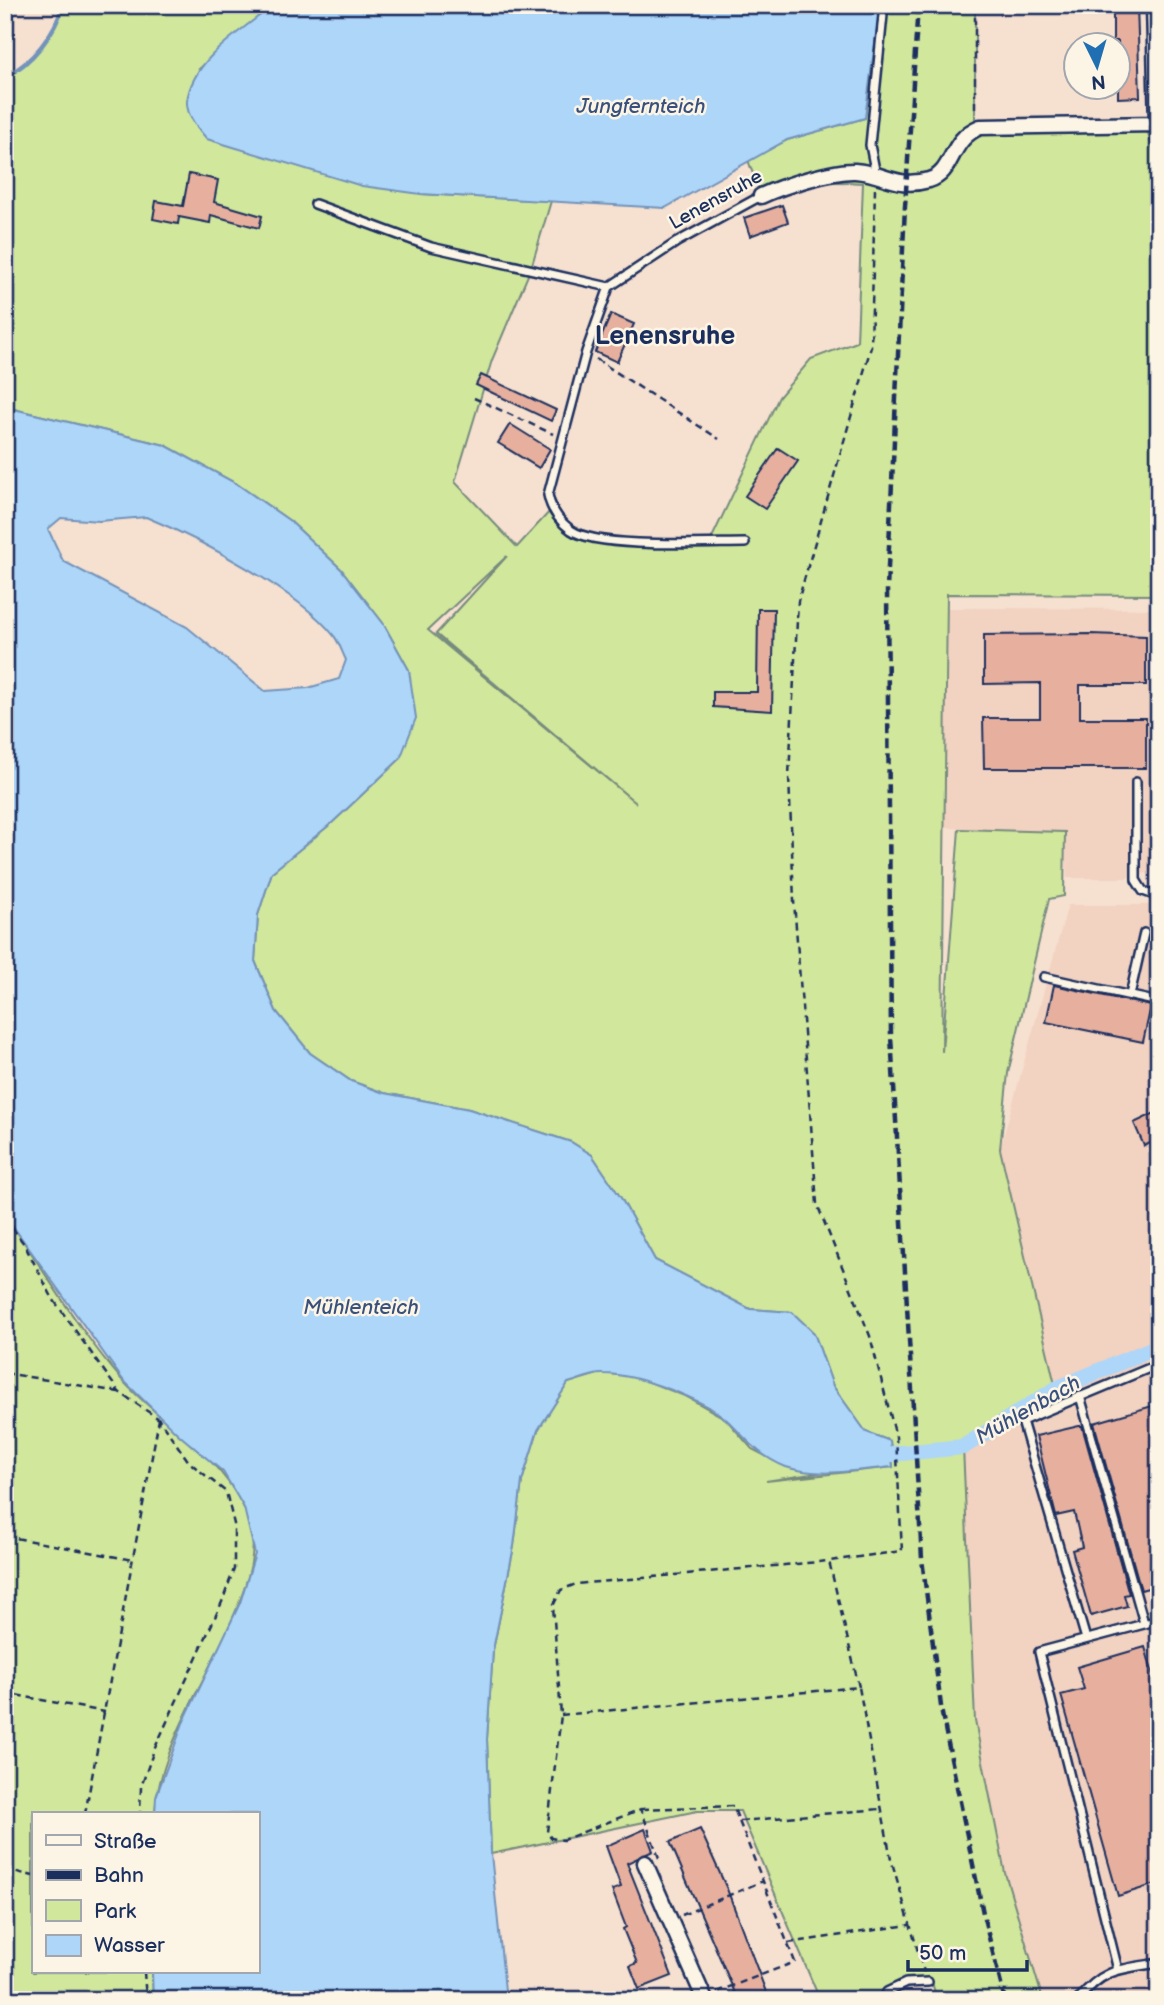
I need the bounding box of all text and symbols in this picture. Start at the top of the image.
north arrow [1062,32,1132,102]
text: N [1090,69,1106,94]
water label: Jungfernteich [576,94,706,119]
street label: Lenensruhe [665,165,767,235]
district label: Lenensruhe [595,321,735,352]
water label: Mühlenteich [303,1295,419,1320]
water label: Mühlenbach [971,1370,1085,1450]
legend [32,1812,259,1974]
text: Straße [94,1829,156,1854]
text: Bahn [94,1863,144,1888]
text: Park [94,1899,137,1924]
scale bar [908,1928,1028,1972]
text: Wasser [94,1933,165,1958]
text: 50 m [919,1941,966,1966]

